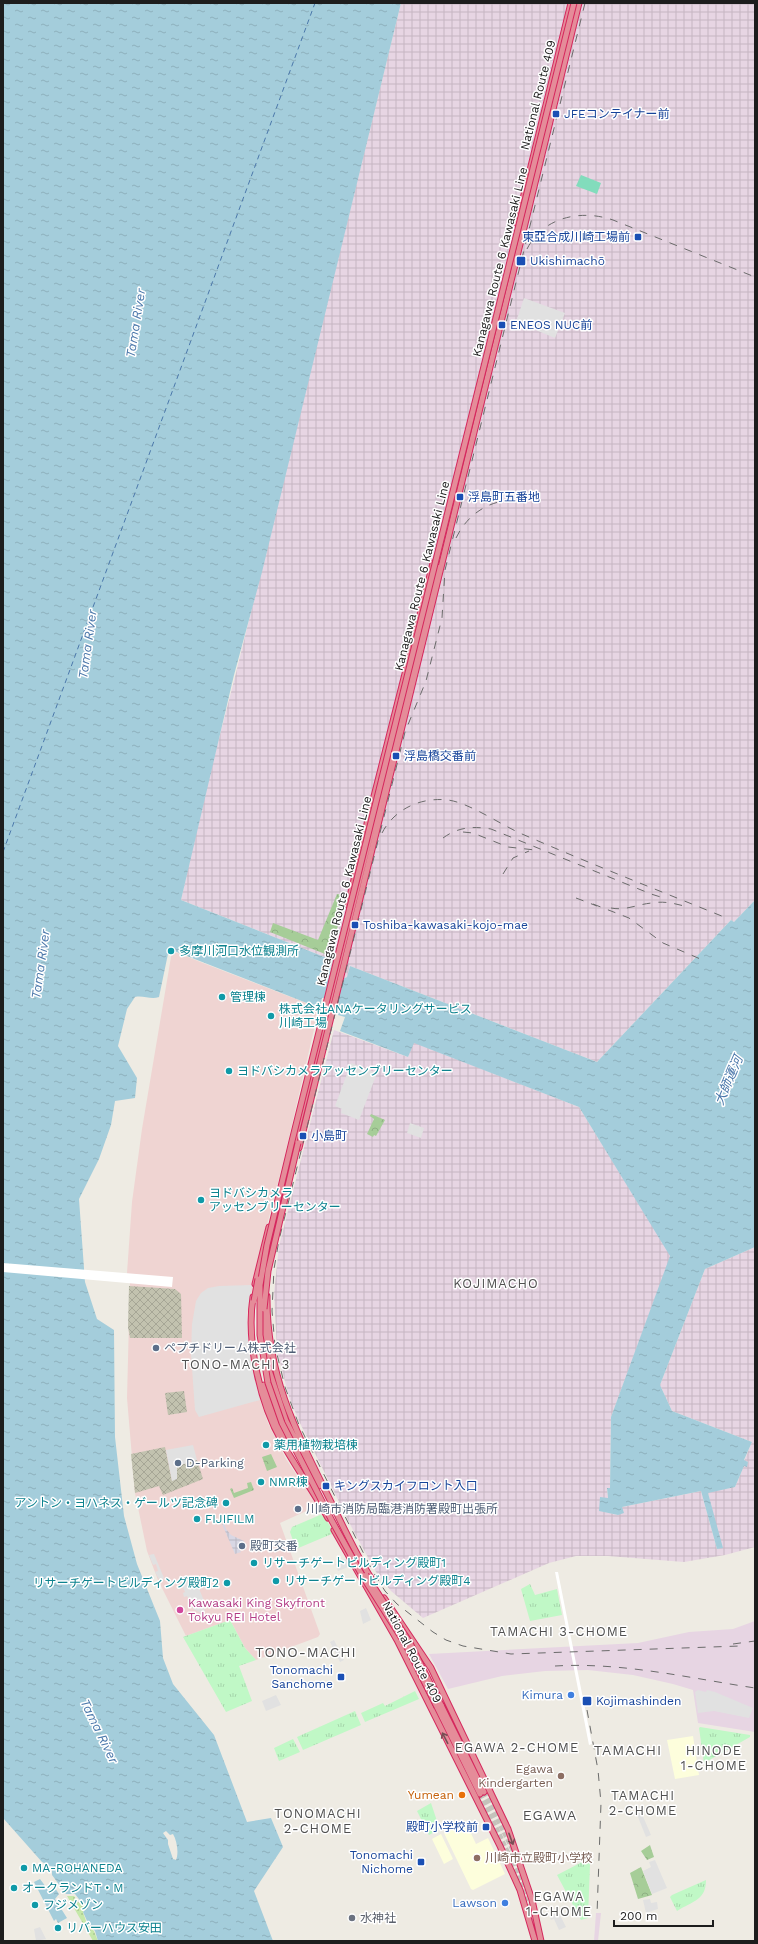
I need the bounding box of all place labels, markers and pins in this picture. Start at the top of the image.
place label: JFEコンテイナー前 [564,107,670,121]
marker: JFEコンテイナー前 [551,109,561,119]
place label: 東亞合成川崎工場前 [522,230,630,244]
marker: 東亞合成川崎工場前 [633,232,643,242]
place label: Ukishimachō [530,254,605,268]
marker: Ukishimachō [515,255,527,267]
place label: ENEOS NUC前 [510,318,592,332]
marker: ENEOS NUC前 [497,320,507,330]
place label: 浮島町五番地 [468,490,540,504]
marker: 浮島町五番地 [455,492,465,502]
place label: 浮島橋交番前 [404,749,476,763]
marker: 浮島橋交番前 [391,751,401,761]
place label: Toshiba-kawasaki-kojo-mae [363,918,528,932]
marker: Toshiba-kawasaki-kojo-mae [350,920,360,930]
place label: 多摩川河口水位観測所 [179,944,299,958]
marker: 多摩川河口水位観測所 [166,946,176,956]
place label: 管理棟 [230,990,266,1004]
marker: 管理棟 [217,992,227,1002]
place label: 株式会社ANAケータリングサービス 川崎工場 [279,1002,472,1030]
marker: 株式会社ANAケータリングサービス 川崎工場 [266,1011,276,1021]
place label: ヨドバシカメラアッセンブリーセンター [237,1064,453,1078]
marker: ヨドバシカメラアッセンブリーセンター [224,1066,234,1076]
place label: 小島町 [311,1129,347,1143]
marker: 小島町 [298,1131,308,1141]
place label: ヨドバシカメラ アッセンブリーセンター [209,1186,341,1214]
marker: ヨドバシカメラ アッセンブリーセンター [196,1195,206,1205]
place label: ペプチドリーム株式会社 [164,1341,296,1355]
marker: ペプチドリーム株式会社 [151,1343,161,1353]
place label: 薬用植物栽培棟 [274,1438,358,1452]
marker: 薬用植物栽培棟 [261,1440,271,1450]
place label: D-Parking [186,1456,244,1470]
marker: D-Parking [173,1458,183,1468]
place label: NMR棟 [269,1475,308,1489]
marker: NMR棟 [256,1477,266,1487]
place label: キングスカイフロント入口 [334,1479,478,1493]
marker: キングスカイフロント入口 [321,1481,331,1491]
place label: アントン・ヨハネス・ゲールツ記念碑 [14,1496,218,1510]
marker: アントン・ヨハネス・ゲールツ記念碑 [221,1498,231,1508]
place label: 川崎市消防局臨港消防署殿町出張所 [306,1502,498,1516]
marker: 川崎市消防局臨港消防署殿町出張所 [293,1504,303,1514]
place label: FIJIFILM [205,1512,255,1526]
marker: FIJIFILM [192,1514,202,1524]
place label: 殿町交番 [250,1539,298,1553]
marker: 殿町交番 [237,1541,247,1551]
place label: リサーチゲートビルディング殿町1 [262,1556,446,1570]
marker: リサーチゲートビルディング殿町1 [249,1558,259,1568]
place label: リサーチゲートビルディング殿町4 [284,1574,471,1588]
place label: リサーチゲートビルディング殿町2 [33,1576,219,1590]
marker: リサーチゲートビルディング殿町4 [271,1576,281,1586]
marker: リサーチゲートビルディング殿町2 [222,1578,232,1588]
place label: Kawasaki King Skyfront Tokyu REI Hotel [188,1596,325,1624]
marker: Kawasaki King Skyfront Tokyu REI Hotel [175,1605,185,1615]
place label: Tonomachi Sanchome [270,1663,333,1691]
marker: Tonomachi Sanchome [336,1672,346,1682]
place label: Kimura [522,1688,563,1702]
marker: Kimura [566,1690,576,1700]
place label: Kojimashinden [596,1694,681,1708]
marker: Kojimashinden [581,1695,593,1707]
place label: Egawa Kindergarten [478,1762,553,1790]
marker: Egawa Kindergarten [556,1771,566,1781]
place label: Yumean [408,1788,454,1802]
marker: Yumean [457,1790,467,1800]
place label: 殿町小学校前 [406,1820,478,1834]
marker: 殿町小学校前 [481,1822,491,1832]
place label: Tonomachi Nichome [350,1848,413,1876]
place label: 川崎市立殿町小学校 [485,1851,593,1865]
marker: 川崎市立殿町小学校 [472,1853,482,1863]
marker: Tonomachi Nichome [416,1857,426,1867]
place label: MA-ROHANEDA [32,1861,123,1875]
marker: MA-ROHANEDA [19,1863,29,1873]
place label: オークランドT・M [22,1881,124,1895]
marker: オークランドT・M [9,1883,19,1893]
place label: Lawson [452,1896,497,1910]
place label: フジメゾン [43,1898,103,1912]
marker: Lawson [500,1898,510,1908]
marker: フジメゾン [30,1900,40,1910]
place label: 水神社 [360,1911,396,1925]
marker: 水神社 [347,1913,357,1923]
place label: リバーハウス安田 [66,1921,162,1935]
marker: リバーハウス安田 [53,1923,63,1933]

